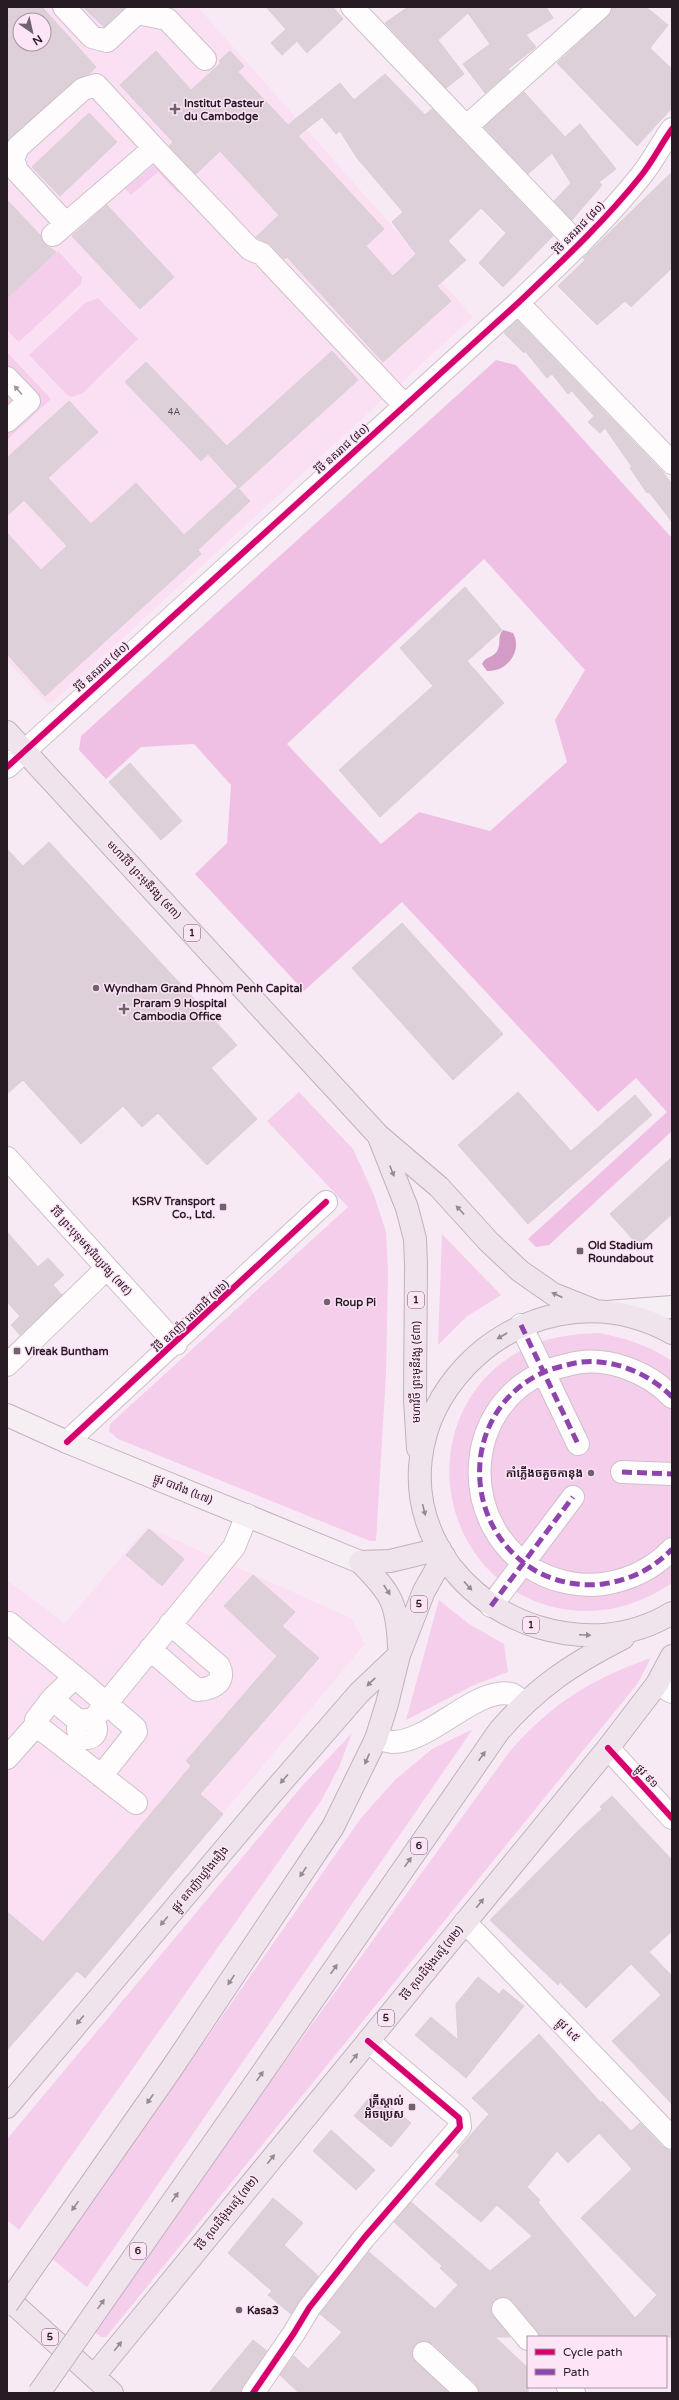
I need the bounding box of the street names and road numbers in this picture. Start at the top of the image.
street label: វិថី នគររាជ (៨០) [549,198,607,257]
street label: វិថី នគររាជ (៨០) [311,420,372,477]
street label: វិថី នគររាជ (៨០) [71,638,132,695]
street label: មហាវិថី ព្រះមុនីវង្ស (៩៣) [104,837,185,922]
road number: 1 [184,925,200,941]
street label: វិថី ព្រះបុទុមសុរិយ្យវង្ស (៧៥) [47,1203,135,1298]
street label: វិថី ឧកញ៉ា តេជោអី (៧៦) [149,1276,232,1355]
road number: 1 [408,1292,424,1308]
street label: មហាវិថី ព្រះមុនីវង្ស (៩៣) [408,1321,423,1423]
street label: ផ្លូវ បារាំង (៤៧) [150,1471,215,1510]
road number: 5 [411,1596,427,1612]
road number: 1 [523,1617,539,1633]
street label: ផ្លូវ ៩១ [631,1762,661,1793]
road number: 6 [411,1838,427,1854]
street label: ផ្លូវ ឧកញ៉ាឃ្លាំងមឿង [168,1843,234,1917]
street label: វិថី កុលដឺម៉ុងតេរ៉ួ (៧២) [396,1922,466,2003]
road number: 5 [378,2010,394,2026]
street label: ផ្លូវ ៤៥ [551,2016,582,2047]
street label: វិថី កុលដឺម៉ុងតេរ៉ួ (៧២) [191,2172,261,2253]
road number: 6 [130,2243,146,2259]
road number: 5 [42,2329,58,2345]

